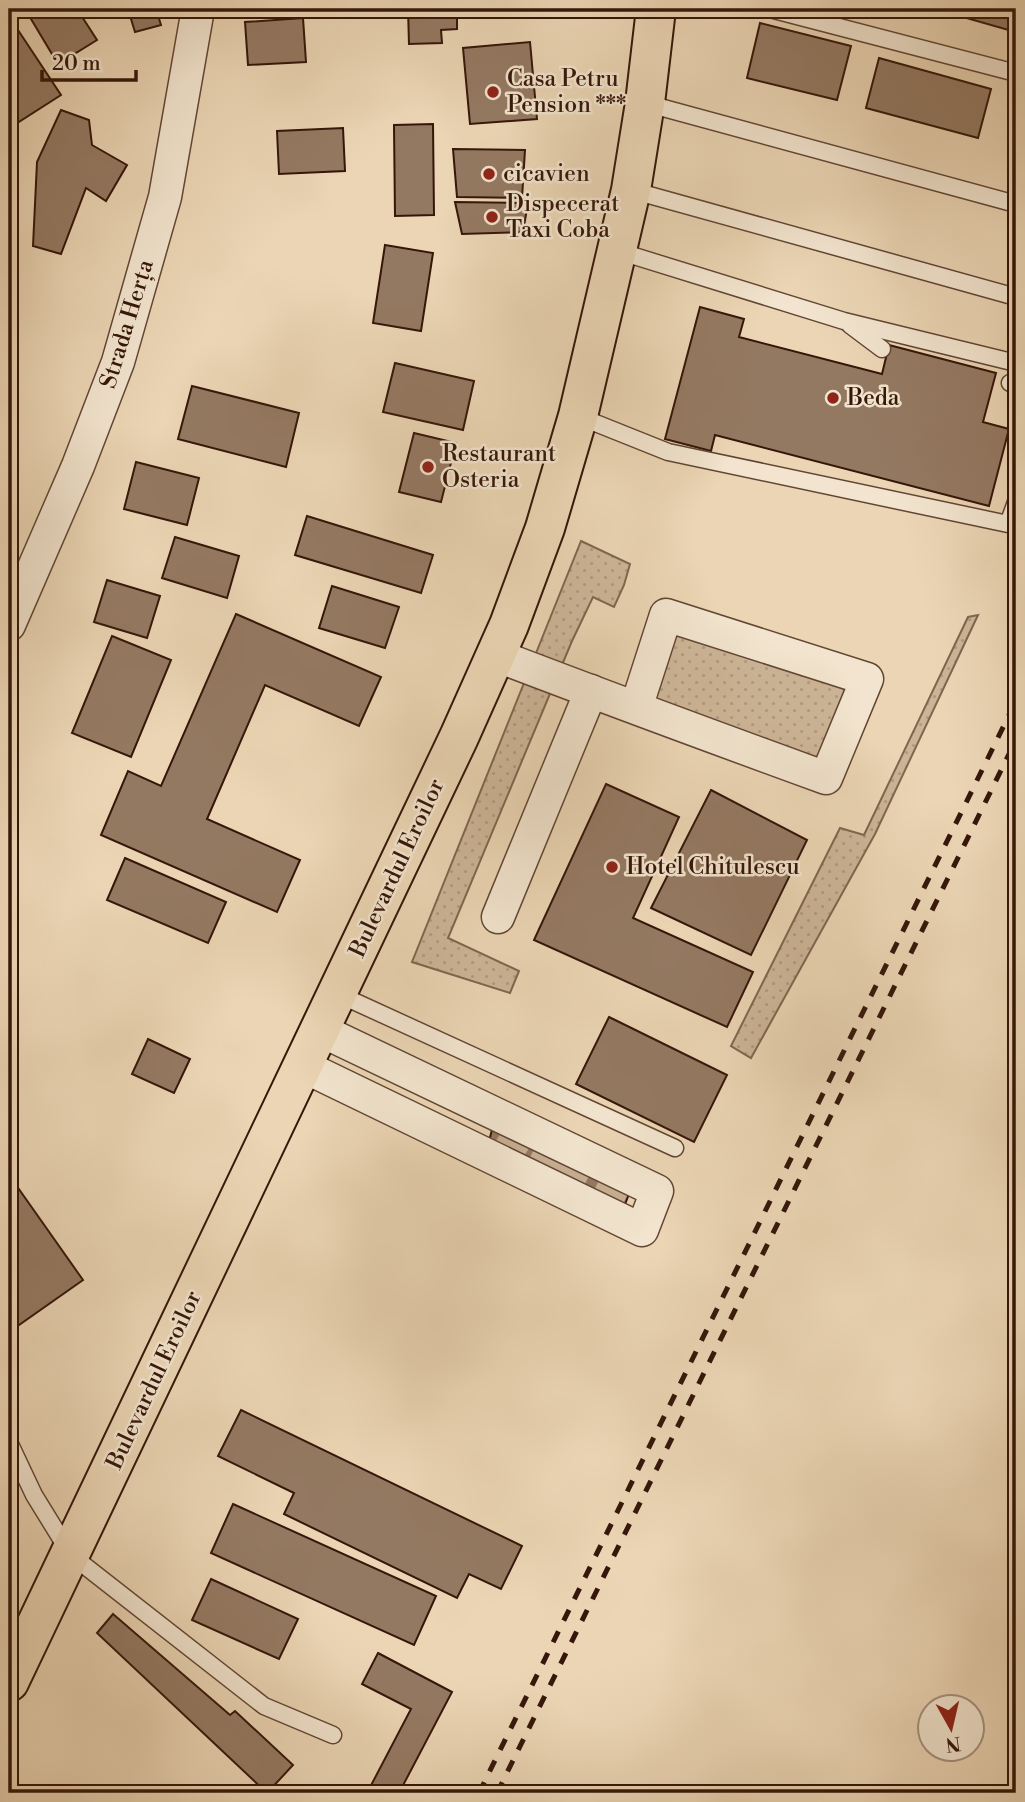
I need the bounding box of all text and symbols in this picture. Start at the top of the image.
scale bar [42,38,136,82]
text: 20 m [52,51,101,77]
place label: Casa Petru Pension *** [507,65,626,119]
marker: Casa Petru Pension *** [485,84,501,100]
place label: cicavien [503,160,590,188]
marker: cicavien [481,166,497,182]
place label: Dispecerat Taxi Coba [506,190,619,244]
marker: Dispecerat Taxi Coba [484,209,500,225]
street label: Strada Herța [94,256,160,392]
place label: Beda [846,384,900,412]
marker: Beda [825,390,841,406]
place label: Restaurant Osteria [442,440,556,494]
marker: Restaurant Osteria [420,459,436,475]
street label: Bulevardul Eroilor [343,774,451,963]
place label: Hotel Chitulescu [626,853,800,881]
marker: Hotel Chitulescu [604,859,620,875]
street label: Bulevardul Eroilor [100,1286,208,1475]
north arrow [916,1694,986,1764]
text: N [944,1731,962,1757]

